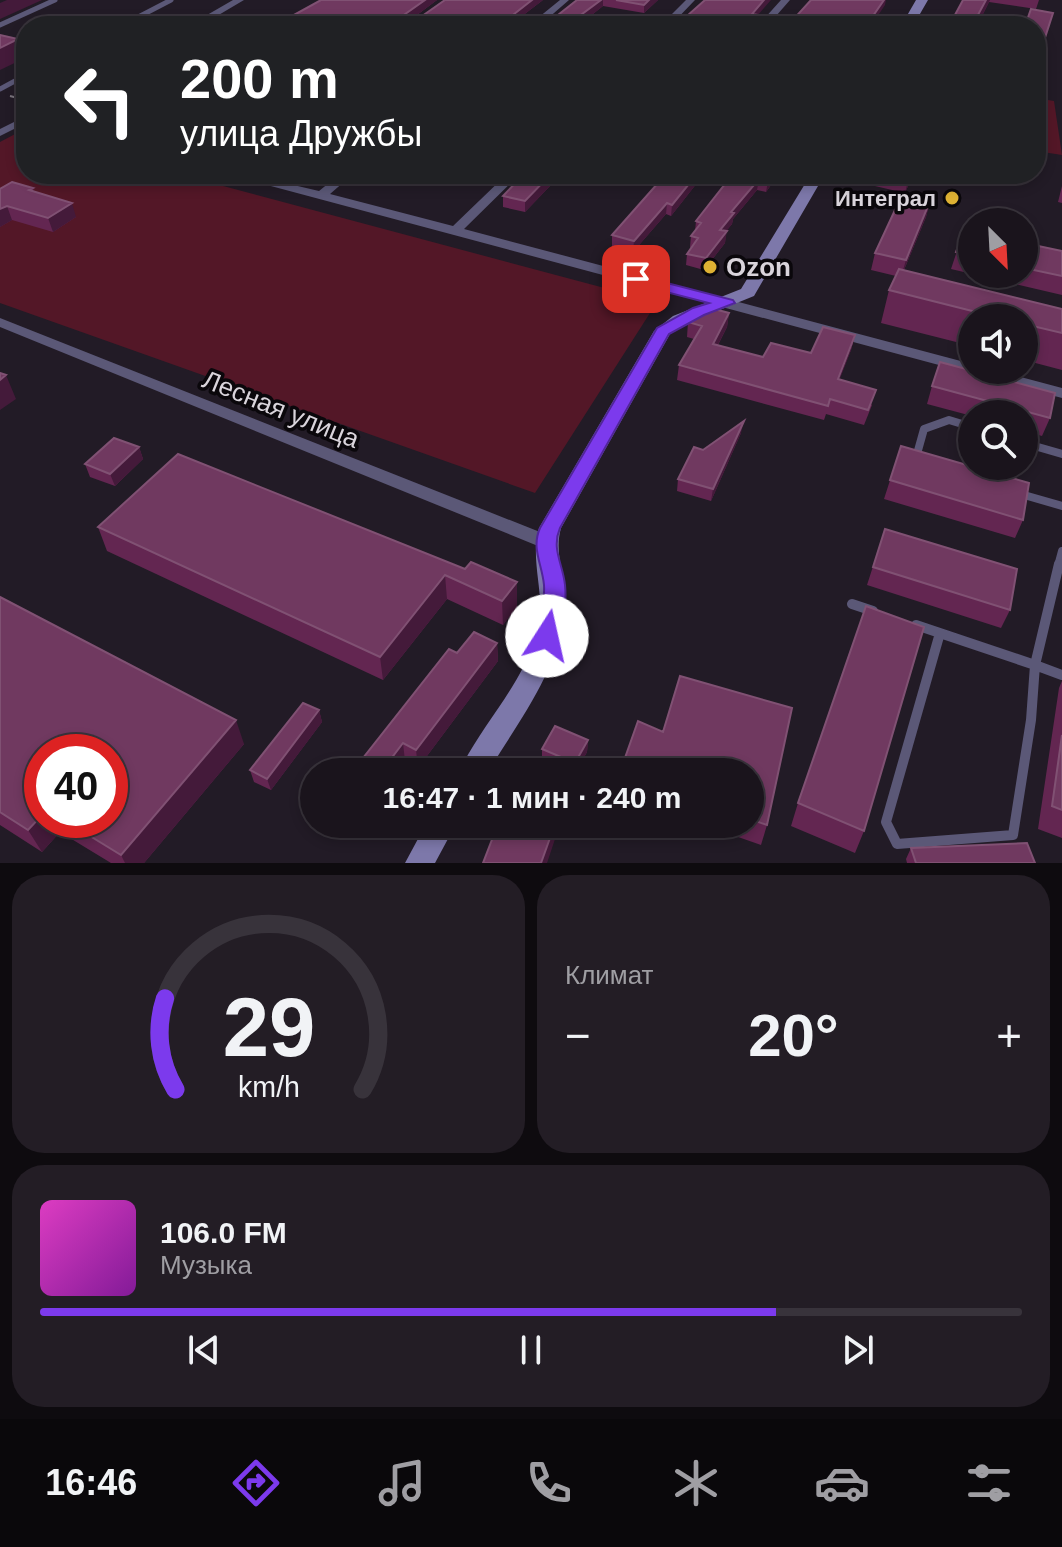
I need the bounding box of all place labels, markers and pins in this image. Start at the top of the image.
place label: Интеграл [835,186,936,211]
marker: Интеграл [943,189,961,207]
pin [602,245,670,313]
place label: Ozon [726,252,791,282]
marker: Ozon [701,258,719,276]

